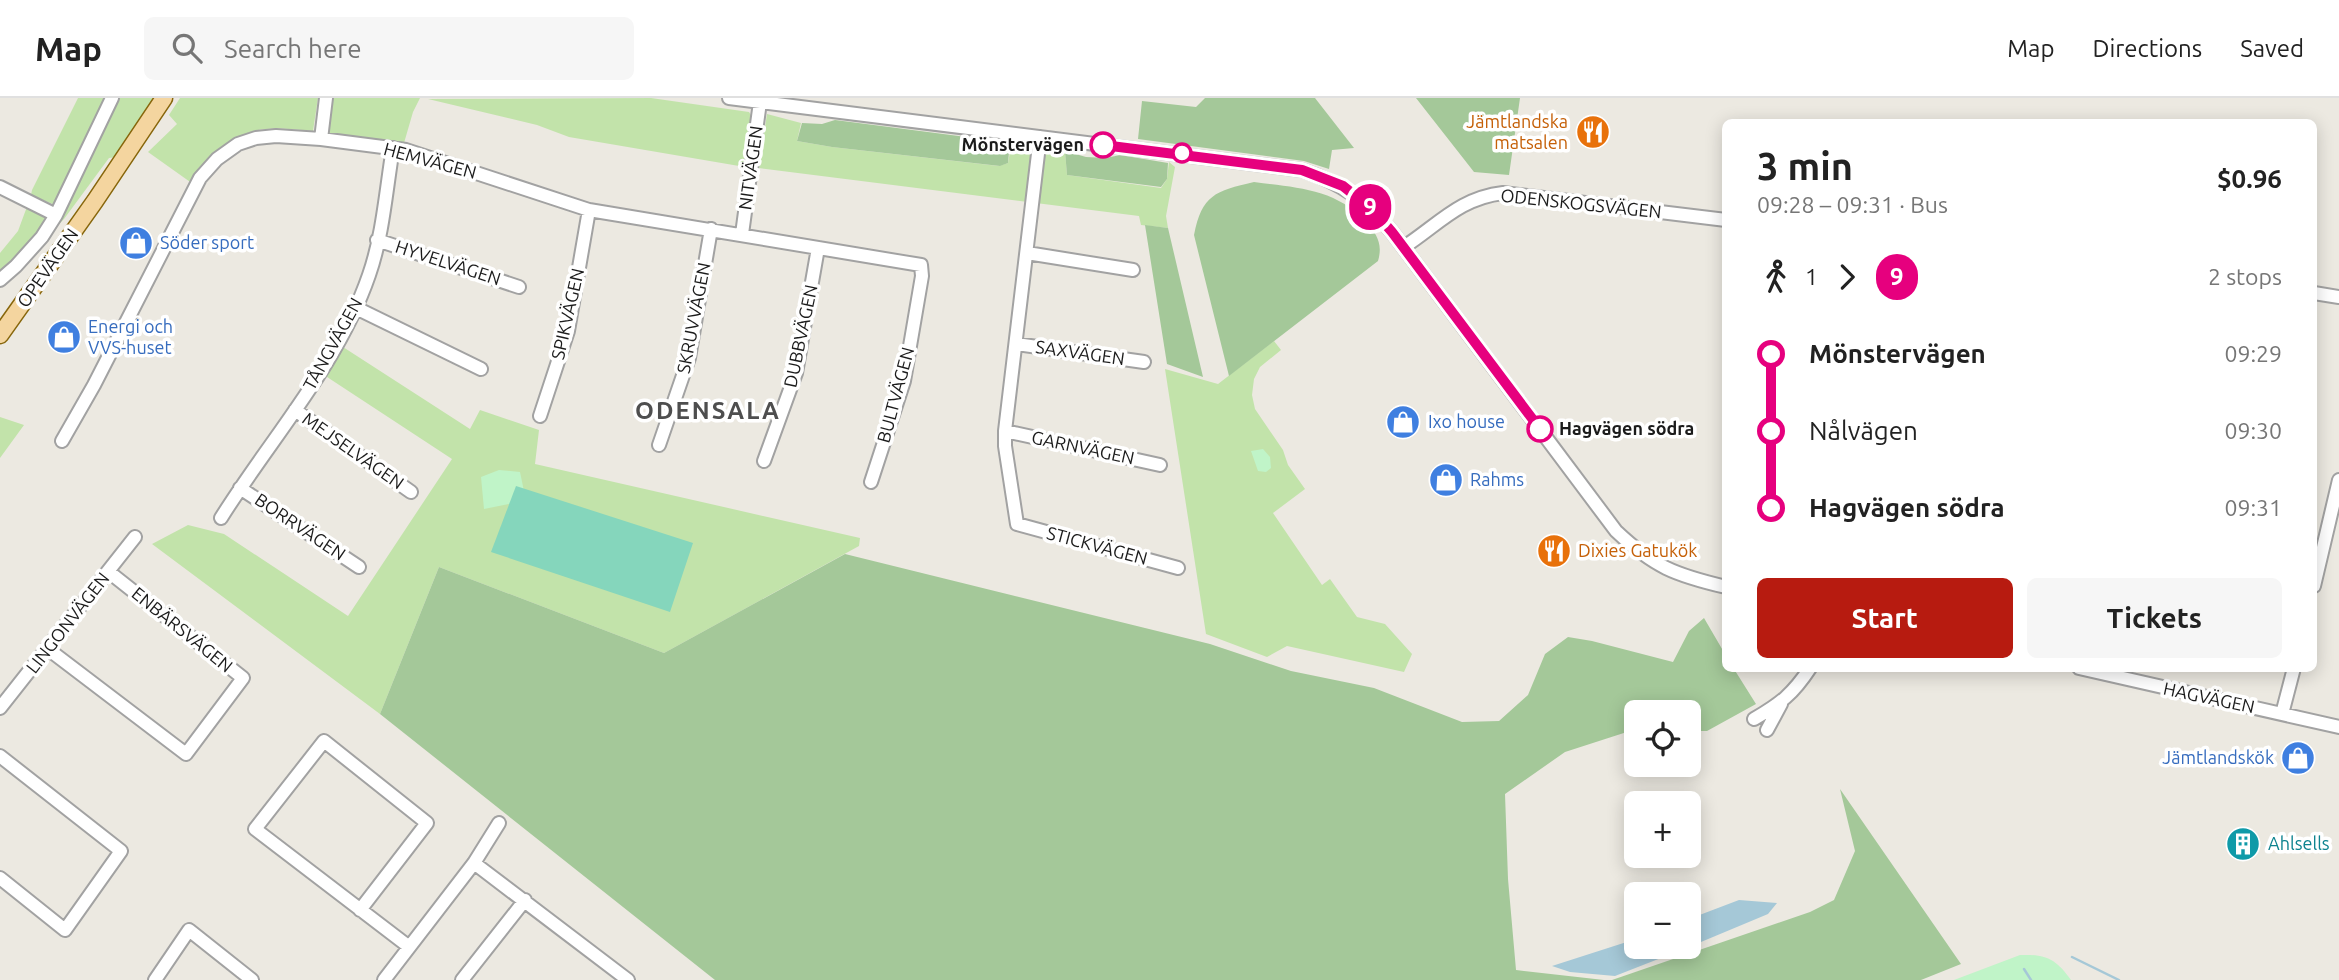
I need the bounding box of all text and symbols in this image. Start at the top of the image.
search box [144,17,634,80]
icon: search [168,29,206,67]
text: Map [35,30,102,67]
text: Search here [224,34,362,63]
text: Map [2007,35,2054,62]
text: Directions [2092,35,2202,62]
text: Saved [2240,35,2304,62]
place label: Jämtlandska matsalen [1466,111,1568,152]
restaurant icon: Jämtlandska matsalen [1574,113,1612,151]
street label: NITVÄGEN [734,124,766,211]
marker: Mönstervägen [1090,132,1116,158]
place label: Mönstervägen [962,134,1084,154]
street label: HEMVÄGEN [382,138,479,182]
unlabelled marker [1172,143,1192,163]
text: 3 min [1757,145,1853,187]
text: $0.96 [2217,164,2282,193]
line badge: 9 [1347,184,1393,230]
street label: ODENSKOGSVÄGEN [1500,185,1663,221]
text: 09:28 – 09:31 · Bus [1757,192,1948,217]
text: 9 [1363,193,1377,220]
street label: OPEVÄGEN [13,224,82,311]
shop icon: Söder sport [117,224,155,262]
place label: Söder sport [160,232,254,252]
street label: HYVELVÄGEN [393,236,504,288]
icon: walk [1757,258,1795,296]
icon: forward [1828,258,1866,296]
street label: SKRUVVÄGEN [672,261,714,375]
text: 9 [1890,263,1904,290]
text: 1 [1805,264,1818,289]
text: 2 stops [2208,264,2282,289]
street label: SPIKVÄGEN [547,266,587,361]
street label: DUBBVÄGEN [779,283,821,389]
street label: TÅNGVÄGEN [299,294,366,393]
place label: Energi och VVS-huset [88,316,173,357]
shop icon: Energi och VVS-huset [45,318,83,356]
street label: SAXVÄGEN [1034,336,1126,368]
text: Mönstervägen [1809,339,1986,368]
text: 09:29 [2224,341,2282,366]
street label: BULTVÄGEN [873,345,917,445]
district label: ODENSALA [635,397,781,424]
shop icon: Ixo house [1384,403,1422,441]
street label: MEJSELVÄGEN [299,408,408,492]
place label: Ixo house [1428,411,1505,431]
marker: Hagvägen södra [1527,416,1553,442]
text: Nålvägen [1809,416,1918,445]
place label: Hagvägen södra [1559,418,1694,438]
text: 09:30 [2224,418,2282,443]
street label: GARNVÄGEN [1030,426,1136,468]
shop icon: Rahms [1427,461,1465,499]
place label: Rahms [1470,469,1524,489]
street label: BORRVÄGEN [252,489,350,564]
text: Hagvägen södra [1809,493,2005,522]
text: 09:31 [2224,495,2282,520]
street label: STICKVÄGEN [1045,522,1150,568]
restaurant icon: Dixies Gatukök [1535,532,1573,570]
place label: Dixies Gatukök [1578,540,1697,560]
street label: LINGONVÄGEN [22,568,113,677]
button: Start [1757,578,2013,658]
button: Tickets [2027,578,2282,658]
street label: ENBÄRSVÄGEN [128,583,237,676]
street label: HAGVÄGEN [2162,678,2257,716]
map controls [1624,700,1701,959]
button: locate [1624,700,1701,777]
shop icon: Jämtlandskök [2279,739,2317,777]
place label: Jämtlandskök [2162,747,2274,767]
button: + [1624,791,1701,868]
building icon: Ahlsells [2224,825,2262,863]
place label: Ahlsells [2268,833,2330,853]
button: − [1624,882,1701,959]

